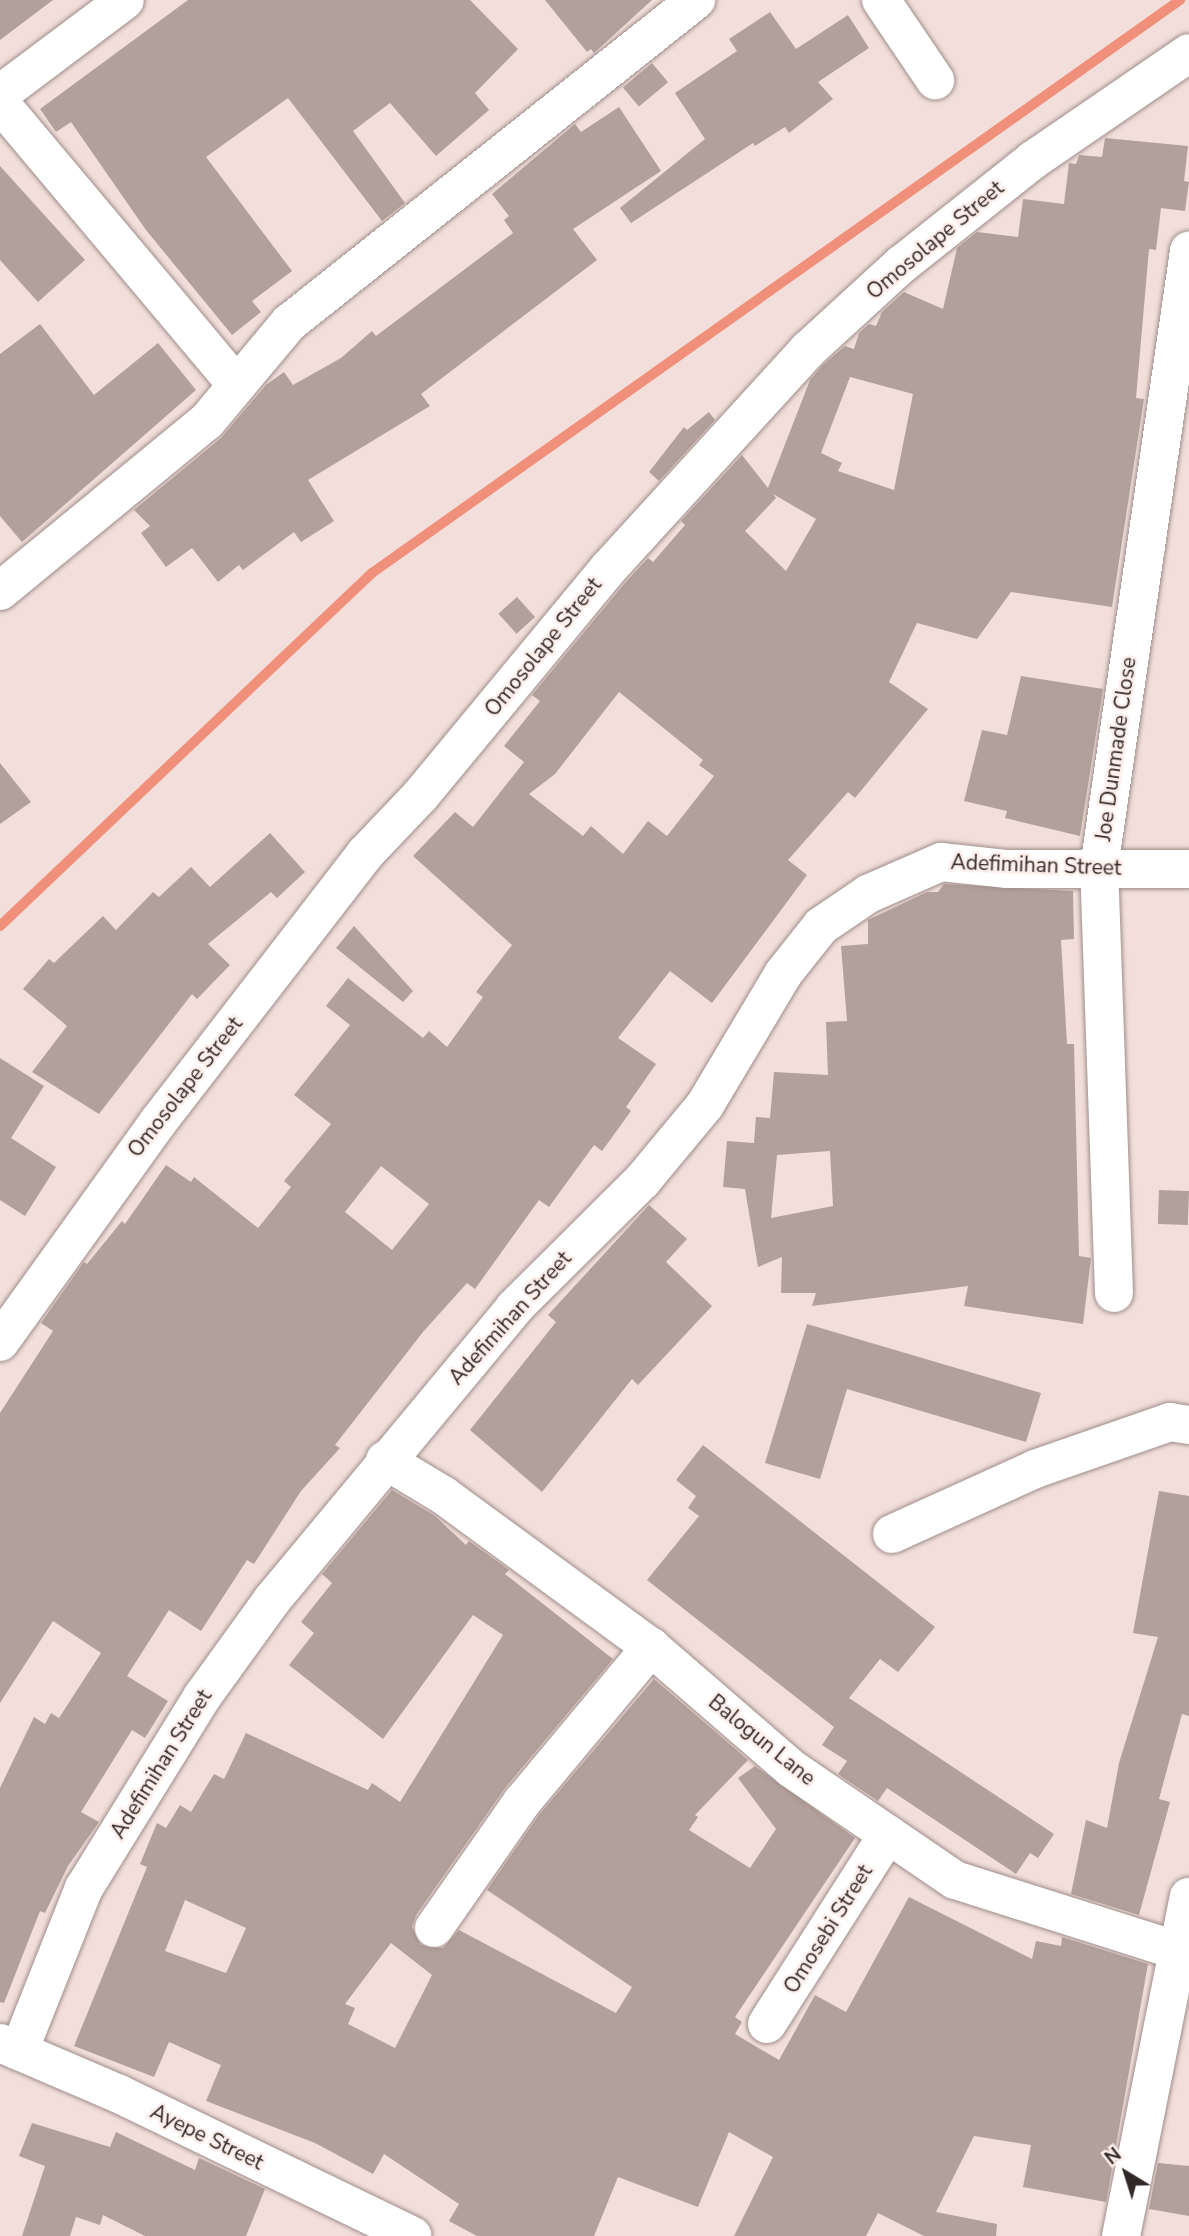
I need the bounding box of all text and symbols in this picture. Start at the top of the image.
street label: Omosolape Street [861,175,1009,305]
street label: Omosolape Street [479,573,607,721]
street label: Joe Dunmade Close [1091,655,1141,843]
street label: Adefimihan Street [950,849,1122,881]
street label: Omosolape Street [122,1012,248,1162]
street label: Adefimihan Street [443,1246,577,1390]
street label: Adefimihan Street [105,1685,217,1843]
street label: Balogun Lane [703,1689,821,1791]
street label: Omosebi Street [778,1860,878,1998]
street label: Ayepe Street [146,2099,268,2175]
north arrow [1091,2138,1161,2208]
text: N [1099,2142,1127,2171]

